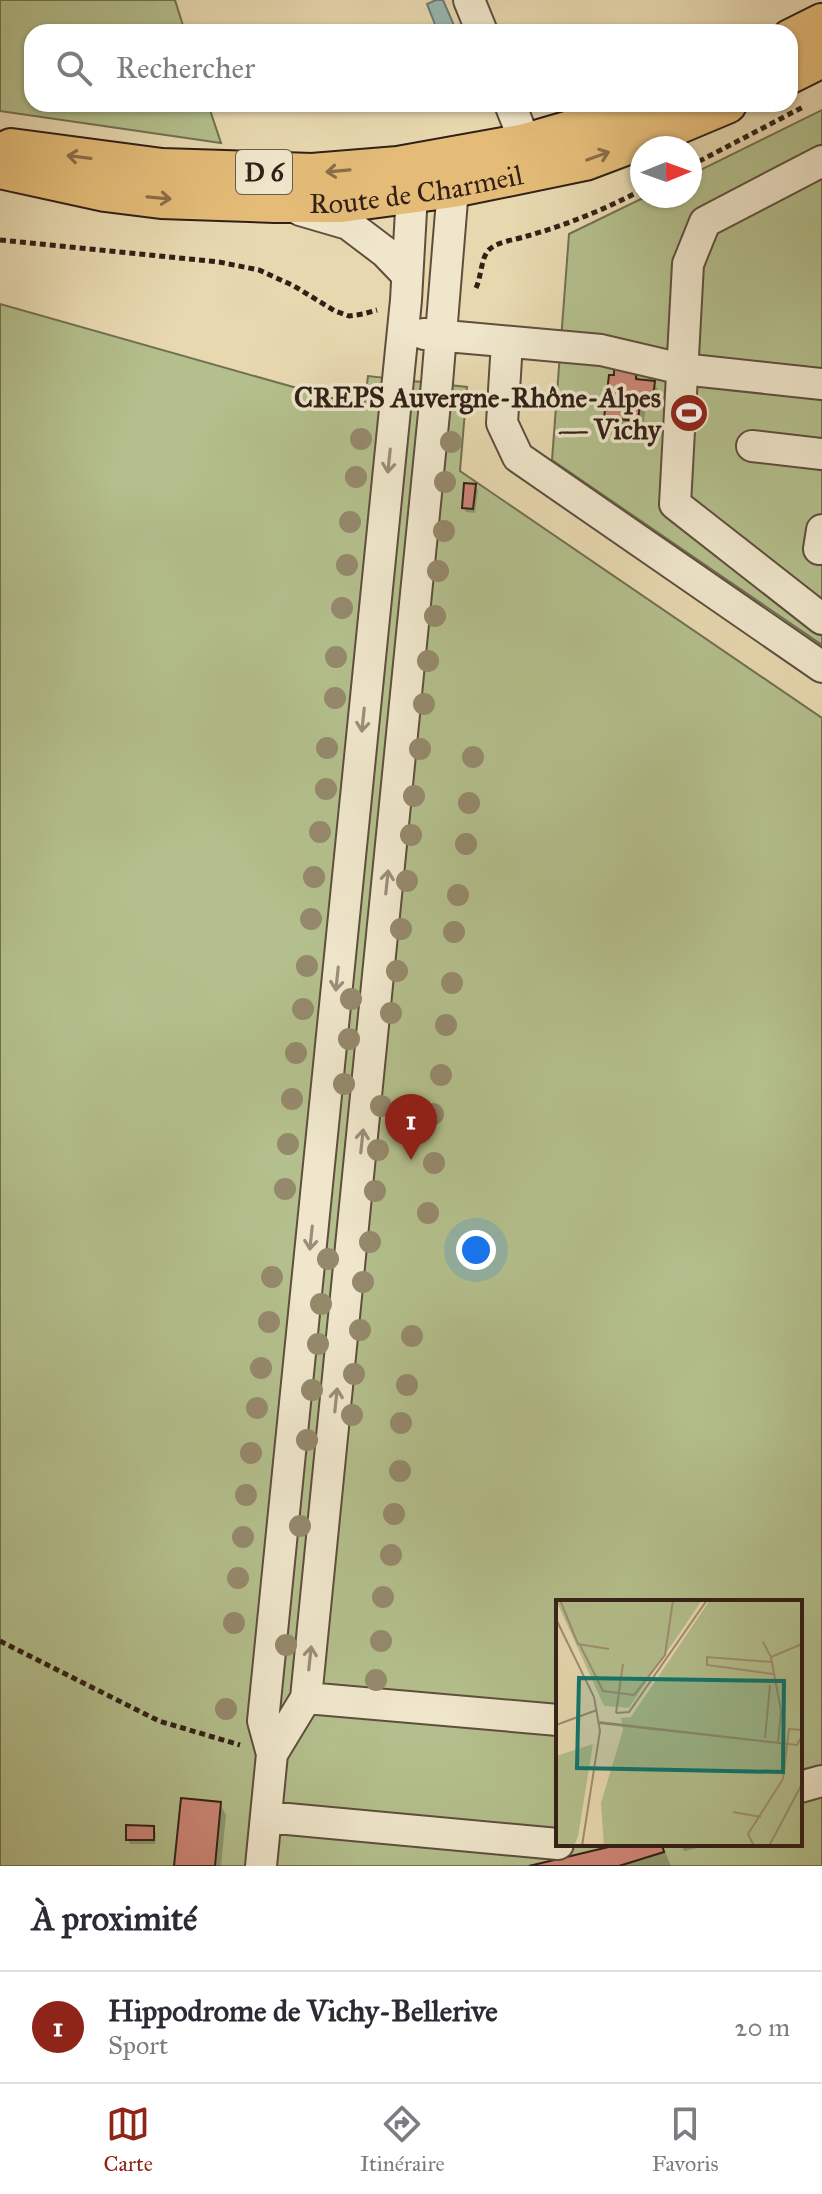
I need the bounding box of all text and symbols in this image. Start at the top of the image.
search box [24,24,798,112]
icon: search [52,46,96,90]
text: Rechercher [116,50,255,86]
north arrow [630,136,702,208]
one-way arrow [585,148,610,162]
one-way arrow [67,150,93,165]
road number: D 6 [236,150,292,194]
street label: Route de Charmeil [309,157,526,221]
one-way arrow [326,164,352,179]
one-way arrow [145,191,172,206]
place label: CREPS Auvergne-Rhône-Alpes — Vichy [294,380,662,447]
sports icon: CREPS Auvergne-Rhône-Alpes — Vichy [668,392,710,434]
one-way arrow [382,448,397,474]
one-way arrow [356,706,371,733]
one-way arrow [380,869,395,896]
one-way arrow [330,965,345,992]
pin: 1 [385,1094,437,1160]
one-way arrow [354,1128,369,1155]
one-way arrow [304,1224,319,1250]
your location [456,1230,496,1270]
one-way arrow [329,1387,344,1413]
inset map [556,1600,802,1846]
one-way arrow [303,1645,318,1672]
text: À proximité [32,1898,197,1939]
text: Hippodrome de Vichy-Bellerive [108,1993,498,2029]
text: 1 [53,2011,63,2043]
text: 20 m [735,2011,790,2043]
text: Sport [108,2029,168,2061]
tab: Carte [103,2102,153,2177]
tab: Itinéraire [360,2102,445,2177]
tab: Favoris [652,2102,719,2177]

